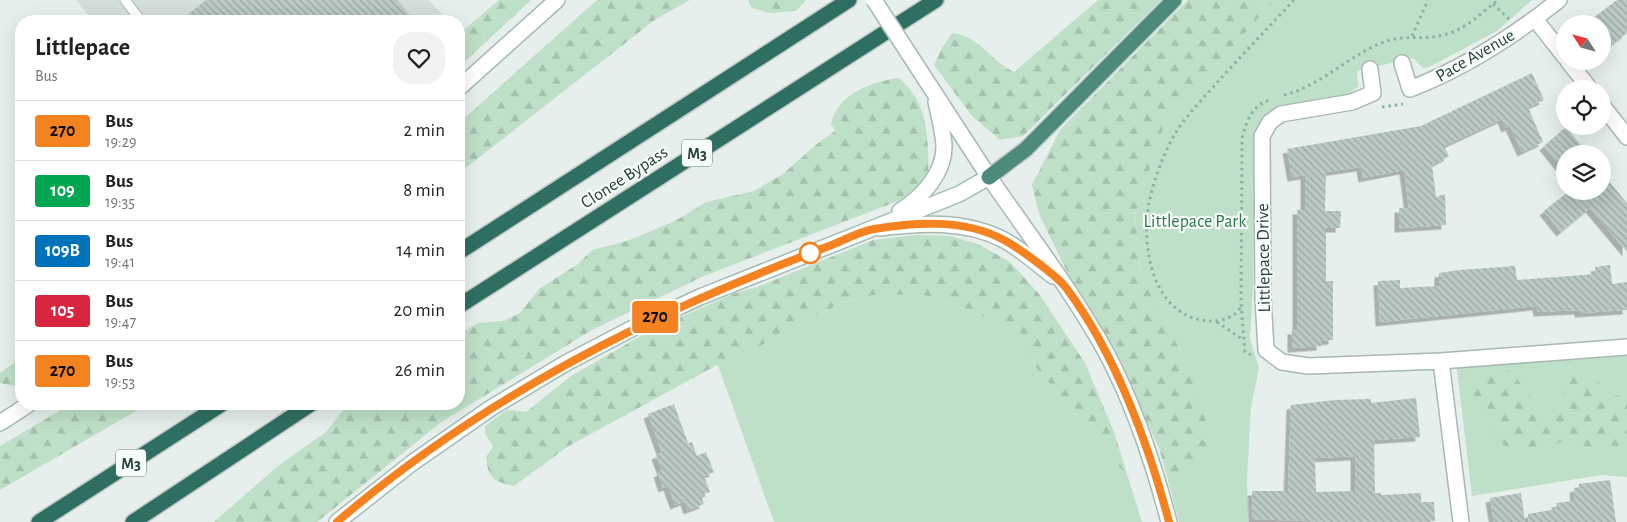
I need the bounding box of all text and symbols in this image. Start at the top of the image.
north arrow [1556,15,1611,70]
map controls [1556,15,1611,200]
street label: Pace Avenue [1433,26,1518,86]
button: heart [393,32,445,84]
text: Littlepace [35,36,130,60]
text: Bus [35,68,58,84]
button: locate [1556,80,1611,135]
text: Bus [105,112,133,131]
text: 2 min [404,121,445,140]
text: 270 [50,122,75,140]
text: 19:29 [105,134,137,150]
road number: M3 [682,140,712,167]
street label: Clonee Bypass [578,143,671,212]
button: layers [1556,145,1611,200]
text: Bus [105,172,133,191]
text: 8 min [403,181,445,200]
text: 109 [50,182,75,200]
text: 19:35 [105,194,135,210]
street label: Littlepace Drive [1254,203,1274,313]
park label: Littlepace Park [1144,213,1247,231]
text: Bus [105,232,133,251]
text: 14 min [397,241,445,260]
text: 109B [45,242,80,260]
unlabelled marker [799,242,821,264]
text: 19:41 [105,254,135,270]
text: Bus [105,292,133,311]
text: 20 min [394,301,445,320]
line badge: 270 [626,301,684,333]
text: 105 [51,302,74,320]
text: 270 [642,308,668,326]
text: 19:47 [105,314,136,330]
text: Bus [105,352,133,371]
text: 26 min [395,361,445,380]
text: 270 [50,362,75,380]
text: 19:53 [105,374,135,390]
road number: M3 [116,449,146,476]

